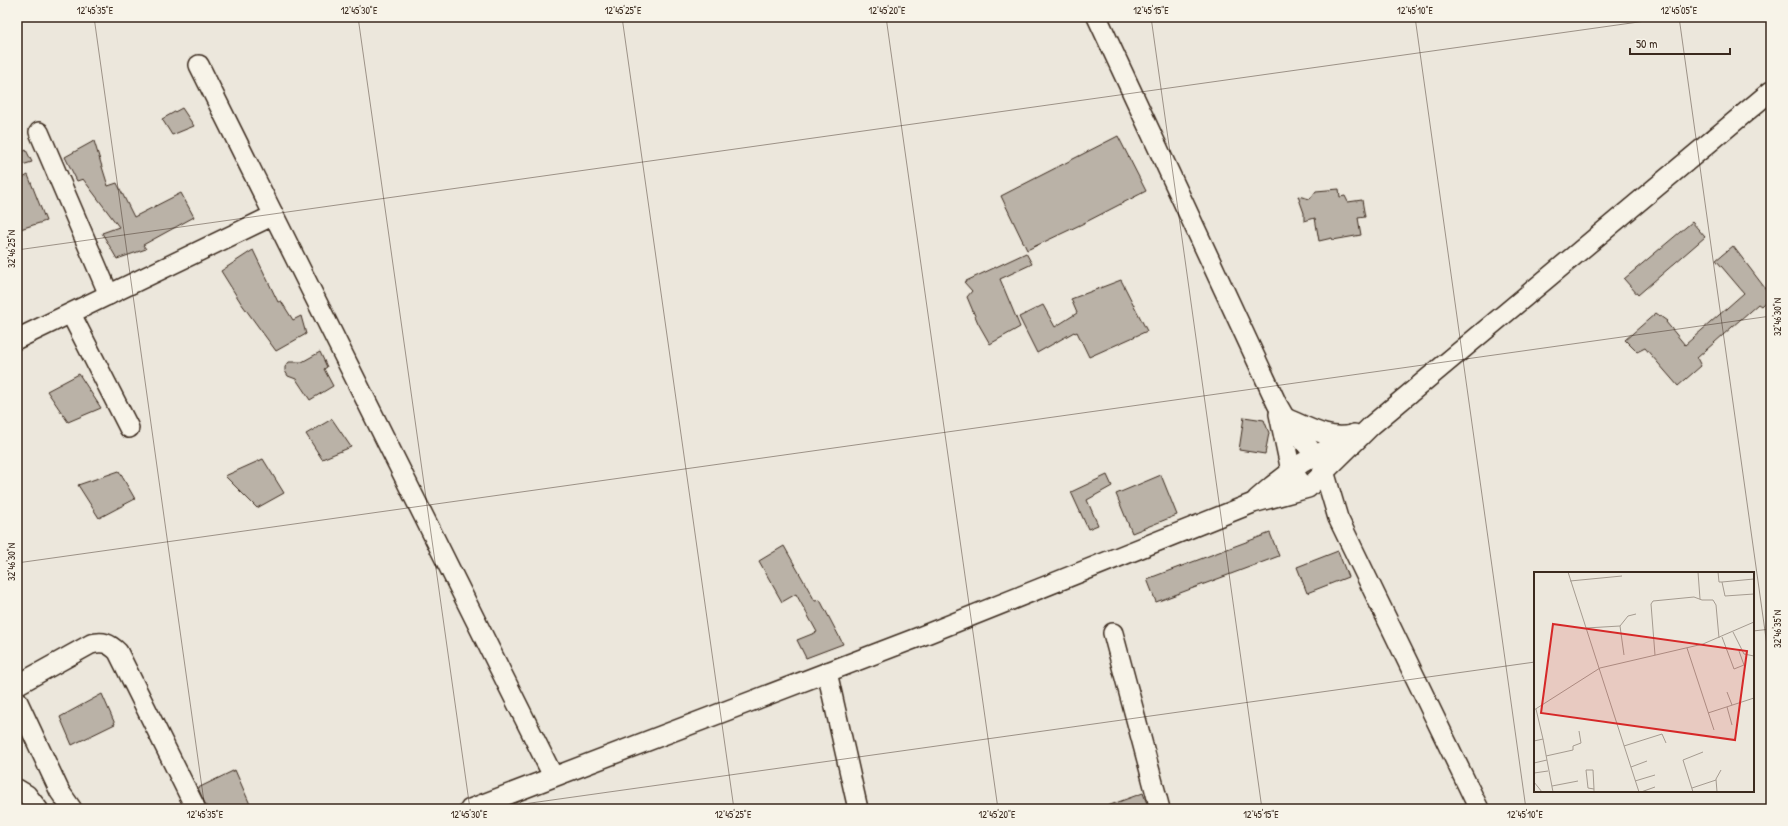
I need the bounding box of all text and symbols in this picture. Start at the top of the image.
text: 12°45'35"E [77,4,114,17]
text: 12°45'30"E [341,4,378,17]
text: 12°45'25"E [605,4,642,17]
text: 12°45'20"E [869,4,906,17]
text: 12°45'15"E [1133,4,1169,17]
text: 12°45'10"E [1397,4,1433,17]
text: 12°45'05"E [1661,4,1698,17]
scale bar [1630,30,1730,56]
text: 50 m [1636,35,1657,52]
text: 32°46'25"N [5,230,18,268]
text: 32°46'30"N [1771,298,1784,336]
text: 32°46'30"N [5,543,18,581]
inset map [1534,572,1754,792]
text: 32°46'35"N [1771,610,1784,648]
text: 12°45'35"E [187,808,224,821]
text: 12°45'30"E [451,808,488,821]
text: 12°45'25"E [715,808,752,821]
text: 12°45'20"E [979,808,1016,821]
text: 12°45'15"E [1243,808,1279,821]
text: 12°45'10"E [1507,808,1543,821]

